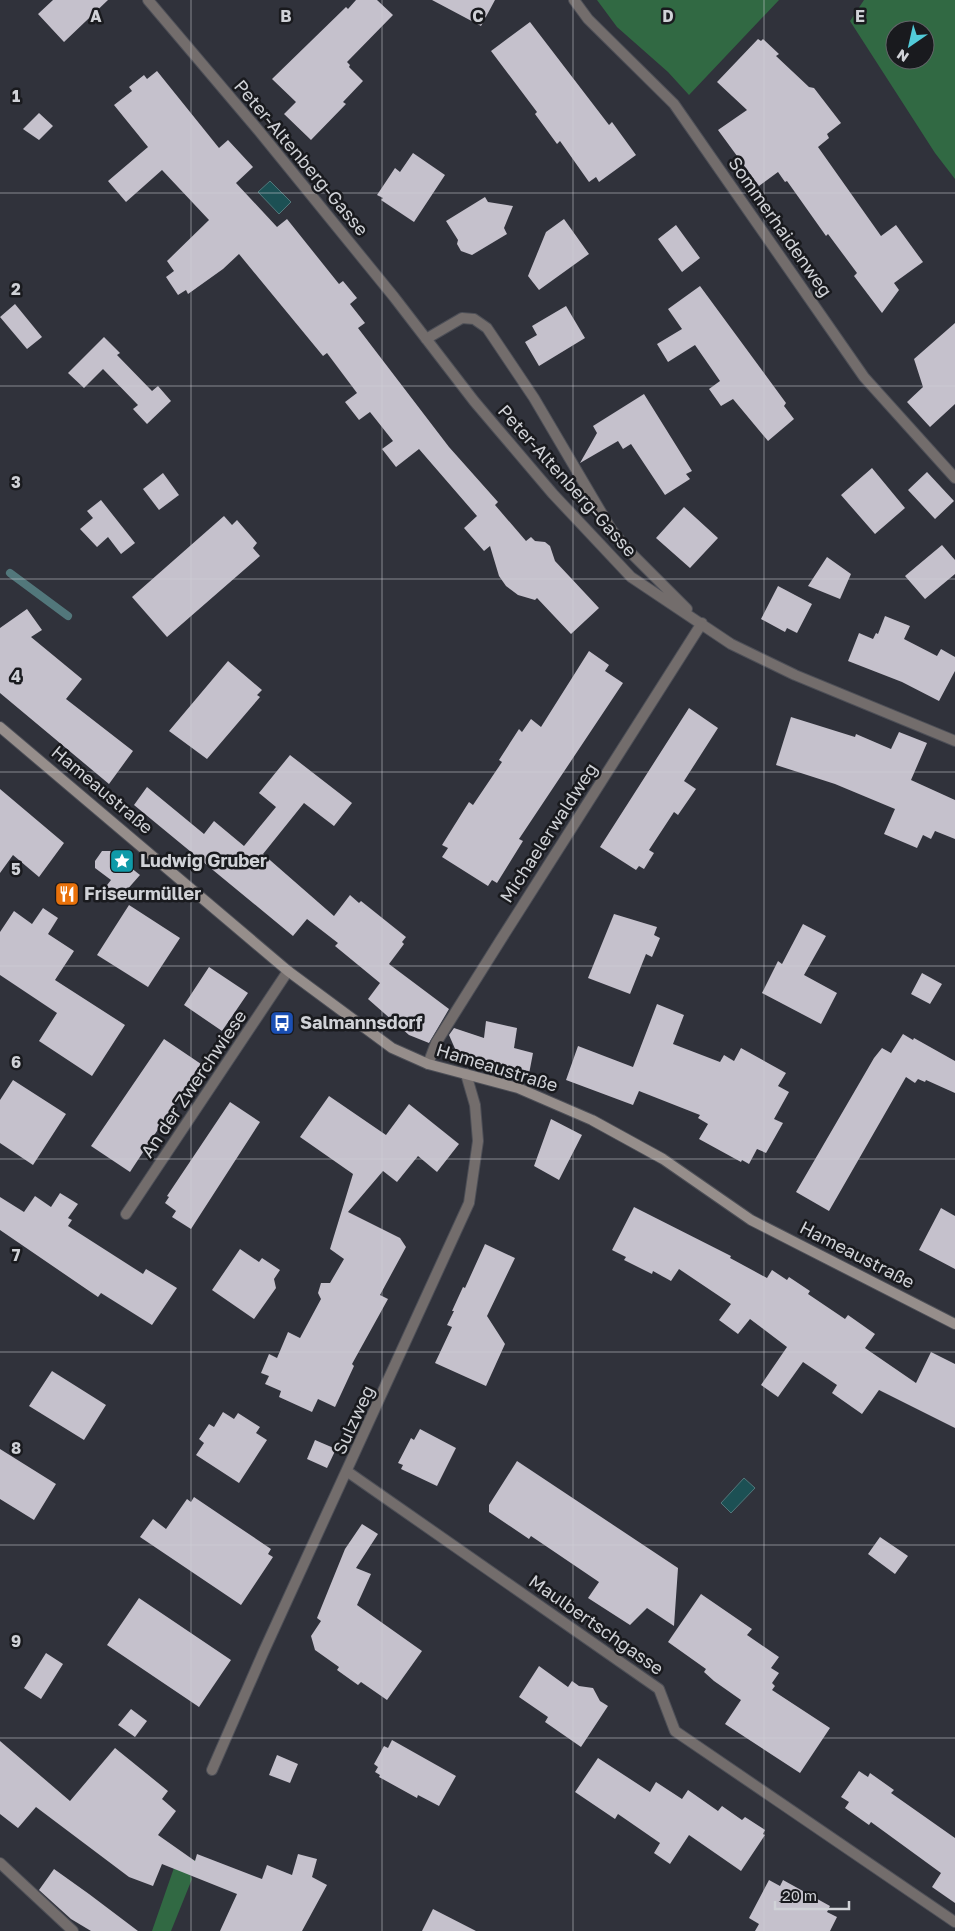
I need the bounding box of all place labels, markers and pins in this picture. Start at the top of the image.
place icon: Ludwig Gruber [109,848,135,874]
place label: Ludwig Gruber [140,849,267,871]
restaurant icon: Friseurmüller [54,881,80,907]
place label: Friseurmüller [84,882,201,904]
bus stop icon: Salmannsdorf [269,1010,295,1036]
place label: Salmannsdorf [300,1011,423,1033]

